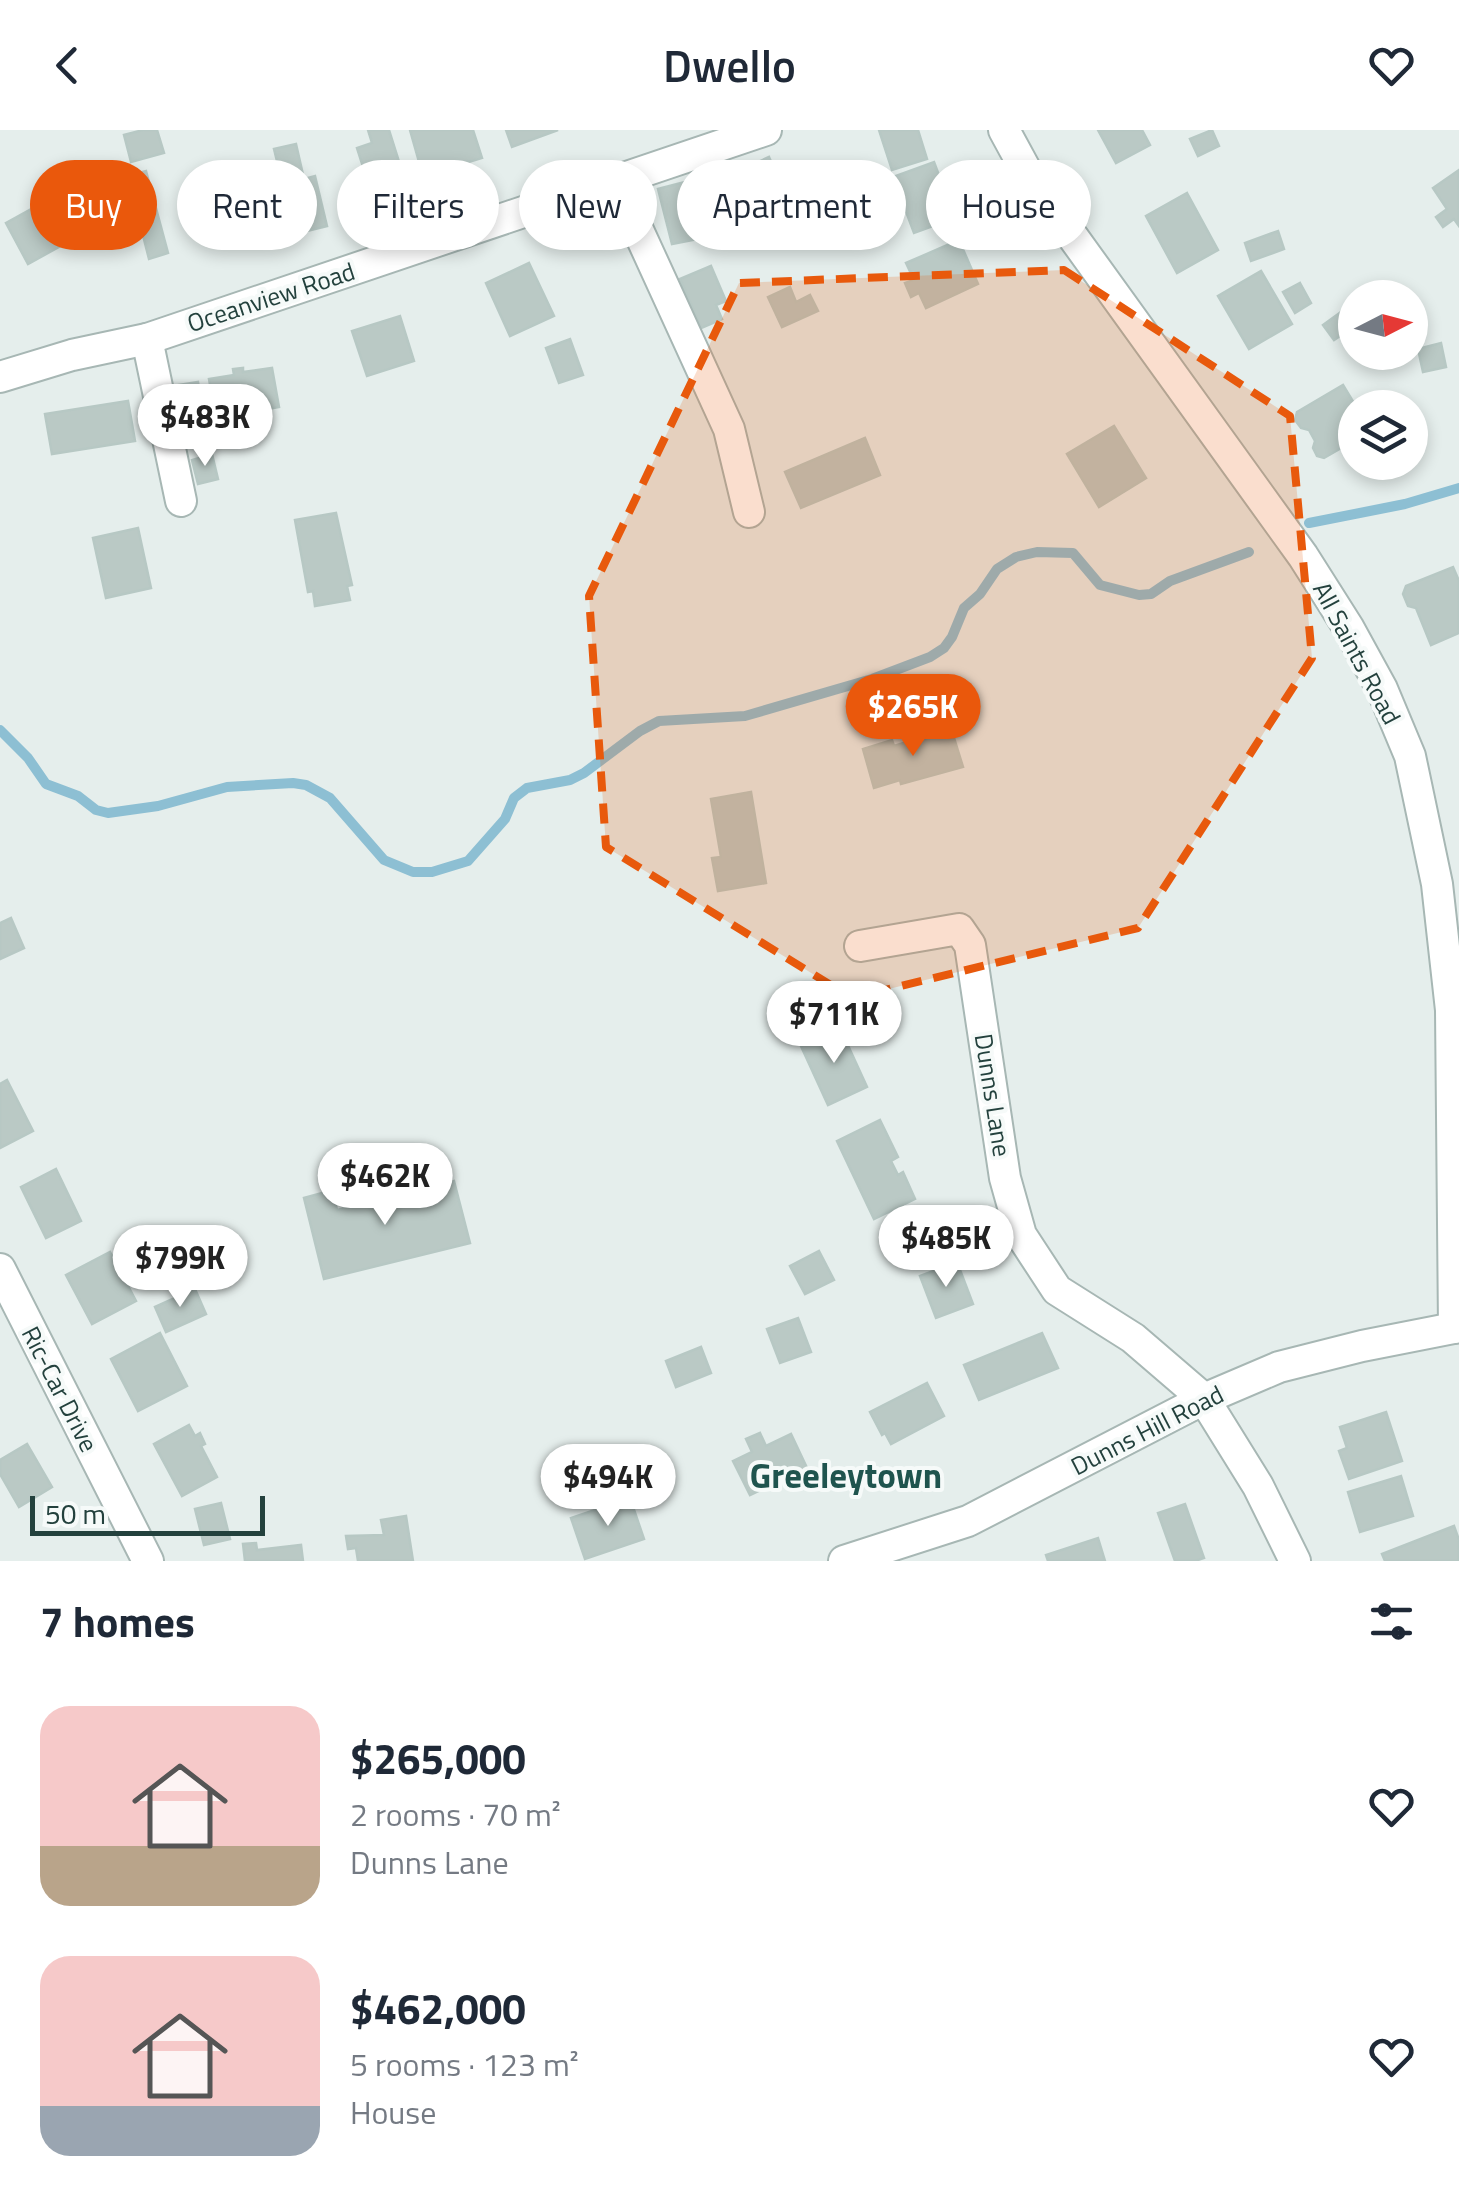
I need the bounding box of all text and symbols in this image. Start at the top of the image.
text: Dwello [663,31,796,99]
icon: back [40,38,95,93]
icon: heart [1364,38,1419,93]
chip: Buy [30,160,157,250]
chip: Rent [177,160,317,250]
chip: Filters [337,160,499,250]
chip: New [519,160,657,250]
chip: Apartment [677,160,906,250]
chip: House [926,160,1091,250]
street label: Oceanview Road [182,252,360,342]
north arrow [1338,280,1428,370]
map controls [1338,280,1428,480]
pin: $483K [135,384,275,469]
button: layers [1338,390,1428,480]
text: $483K [160,392,250,440]
street label: All Saints Road [1303,575,1411,731]
pin: $265K [843,674,983,759]
text: $265K [868,682,958,730]
pin: $711K [764,981,904,1066]
text: $711K [789,989,879,1037]
street label: Dunns Lane [965,1031,1021,1159]
pin: $462K [315,1143,455,1228]
text: $462K [340,1151,430,1199]
pin: $485K [876,1205,1016,1290]
text: $485K [901,1213,991,1261]
pin: $799K [110,1225,250,1310]
text: $799K [135,1233,225,1281]
street label: Ric-Car Drive [12,1319,108,1459]
street label: Dunns Hill Road [1064,1375,1230,1485]
pin: $494K [538,1444,678,1529]
district label: Greeleytown [750,1448,942,1502]
text: $494K [563,1452,653,1500]
scale bar [30,1491,265,1536]
text: 50 m [45,1492,106,1535]
text: 7 homes [40,1589,195,1653]
icon: filters [1364,1594,1419,1649]
text: $265,000 [350,1726,526,1790]
icon: home [120,1746,240,1866]
icon: heart [1364,1779,1419,1834]
text: 2 rooms · 70 m² [350,1790,561,1838]
text: Dunns Lane [350,1838,509,1886]
text: $462,000 [350,1976,526,2040]
icon: home [120,1996,240,2116]
icon: heart [1364,2029,1419,2084]
text: 5 rooms · 123 m² [350,2040,579,2088]
text: House [350,2088,436,2136]

